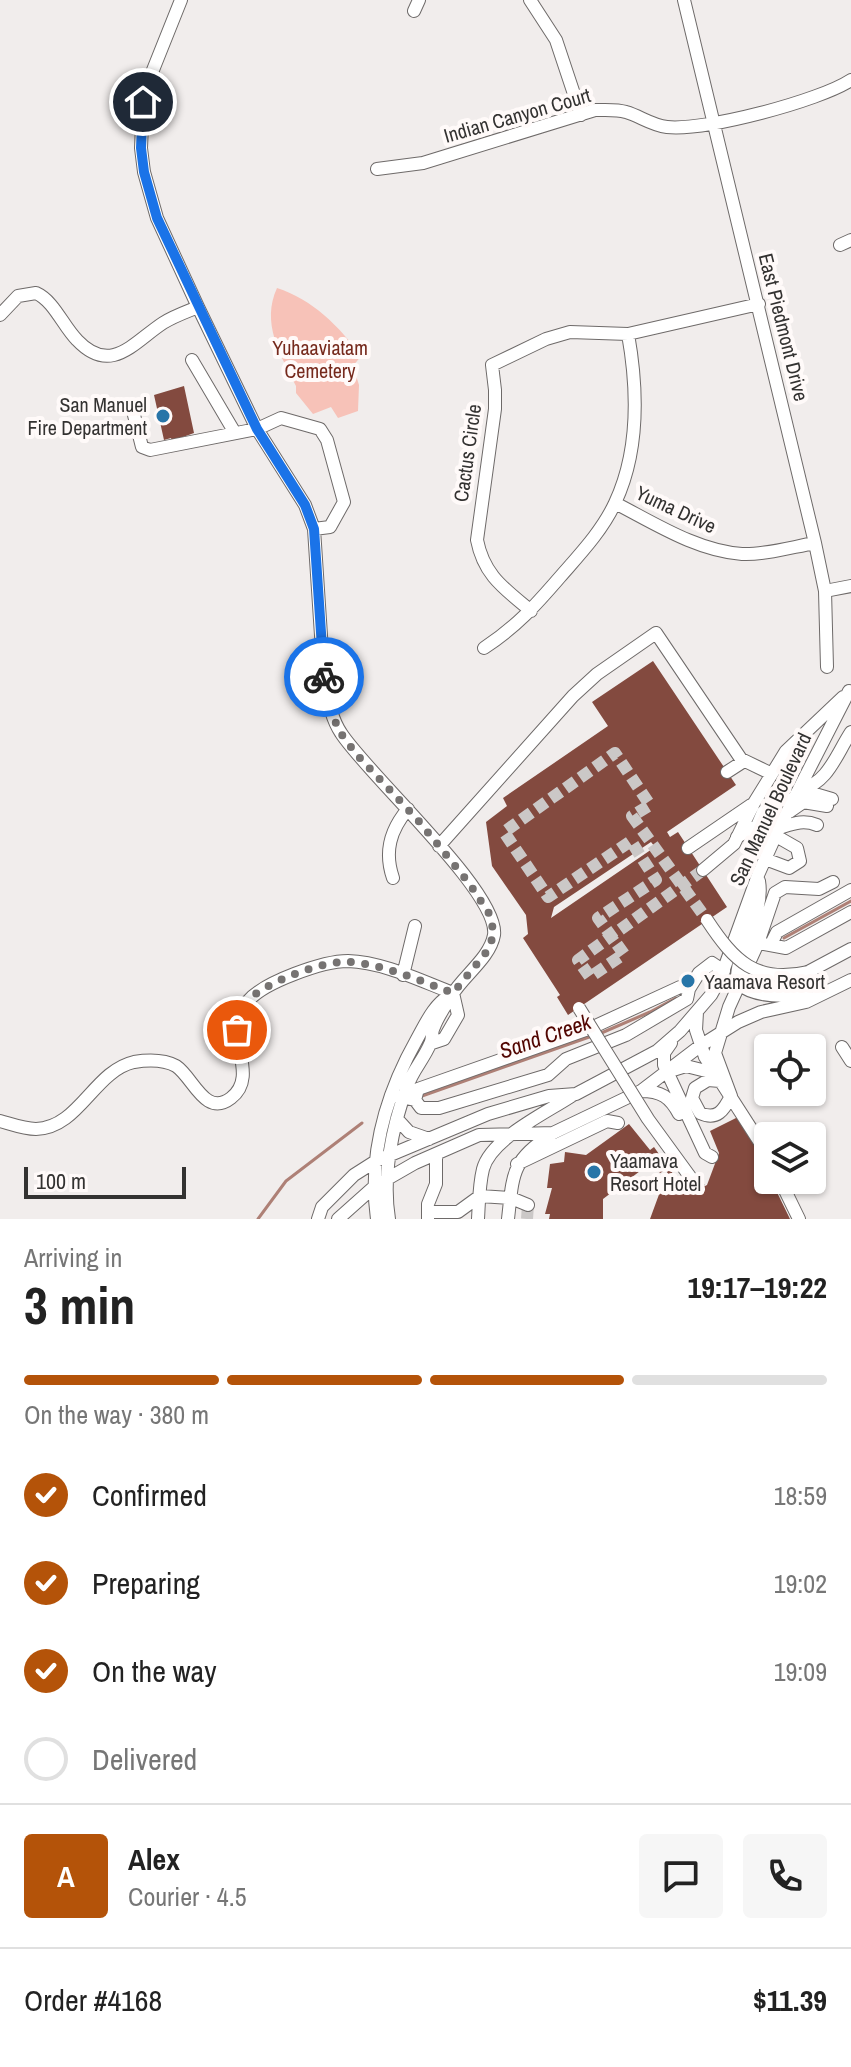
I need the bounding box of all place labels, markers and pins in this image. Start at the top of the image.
pin [109,68,177,136]
place label: San Manuel Fire Department [28,391,147,441]
marker: San Manuel Fire Department [154,407,172,425]
place label: Yaamava Resort [704,968,825,995]
marker: Yaamava Resort [679,972,697,990]
pin [203,996,271,1064]
place label: Yaamava Resort Hotel [610,1147,701,1197]
marker: Yaamava Resort Hotel [585,1163,603,1181]

